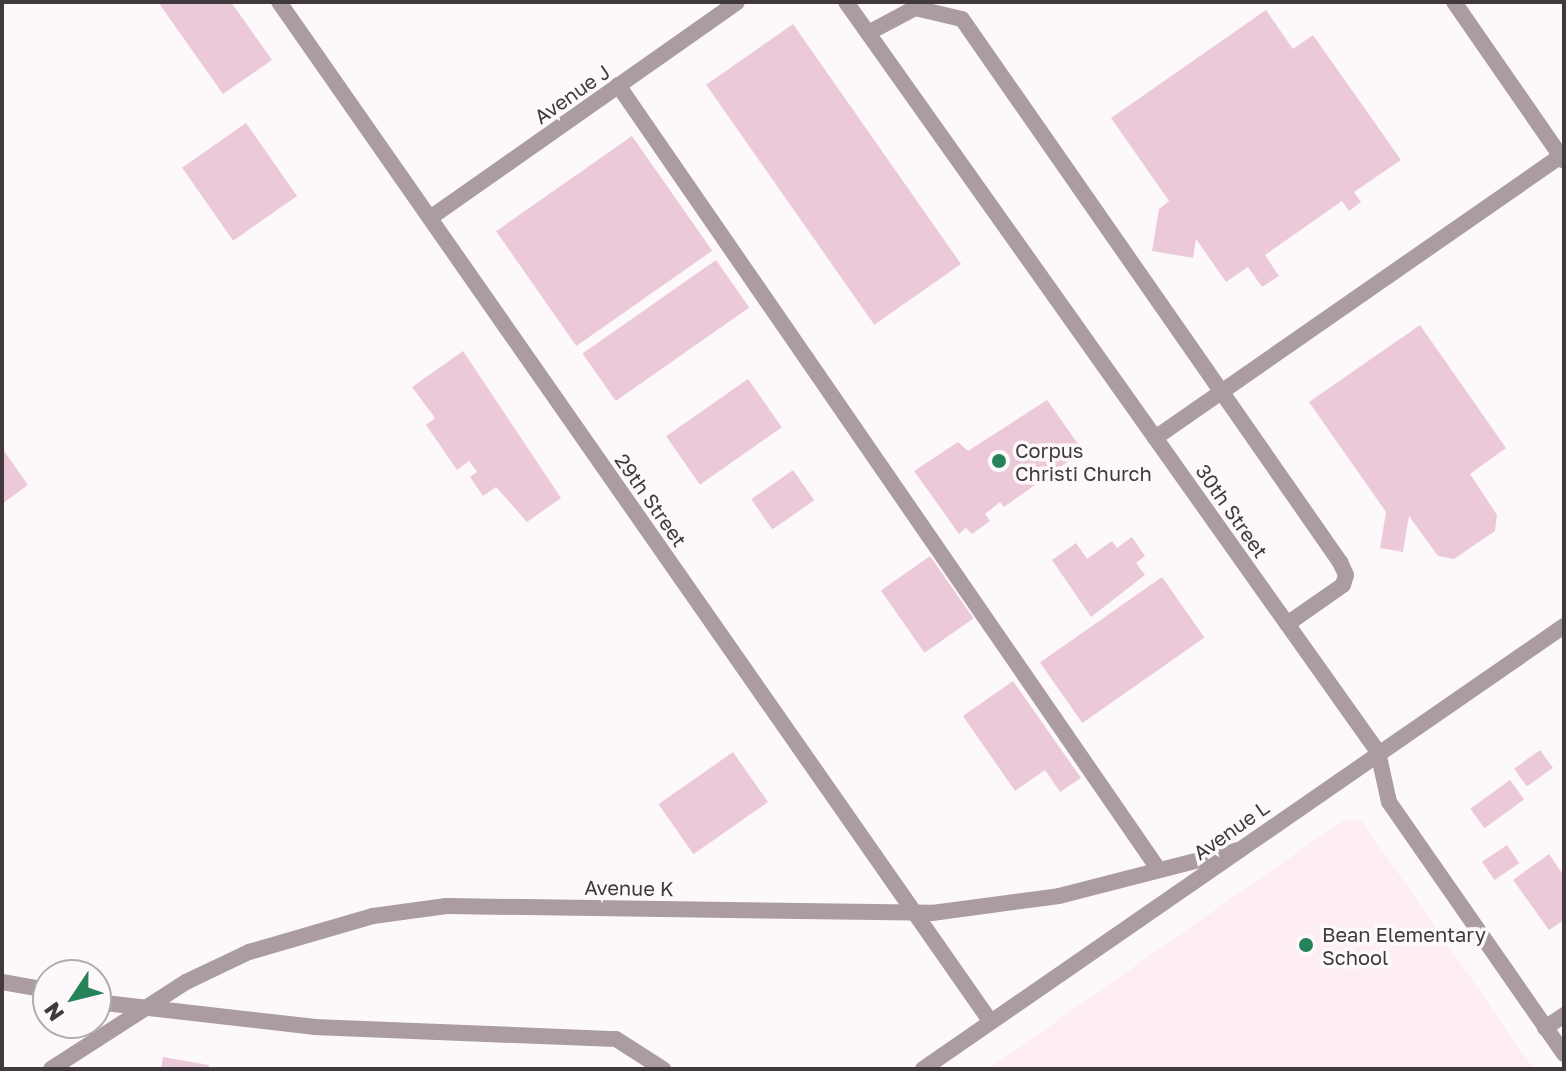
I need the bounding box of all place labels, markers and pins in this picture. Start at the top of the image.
place label: Corpus Christi Church [1015,438,1152,485]
marker: Corpus Christi Church [990,452,1008,470]
place label: Bean Elementary School [1322,922,1486,969]
marker: Bean Elementary School [1297,936,1315,954]

